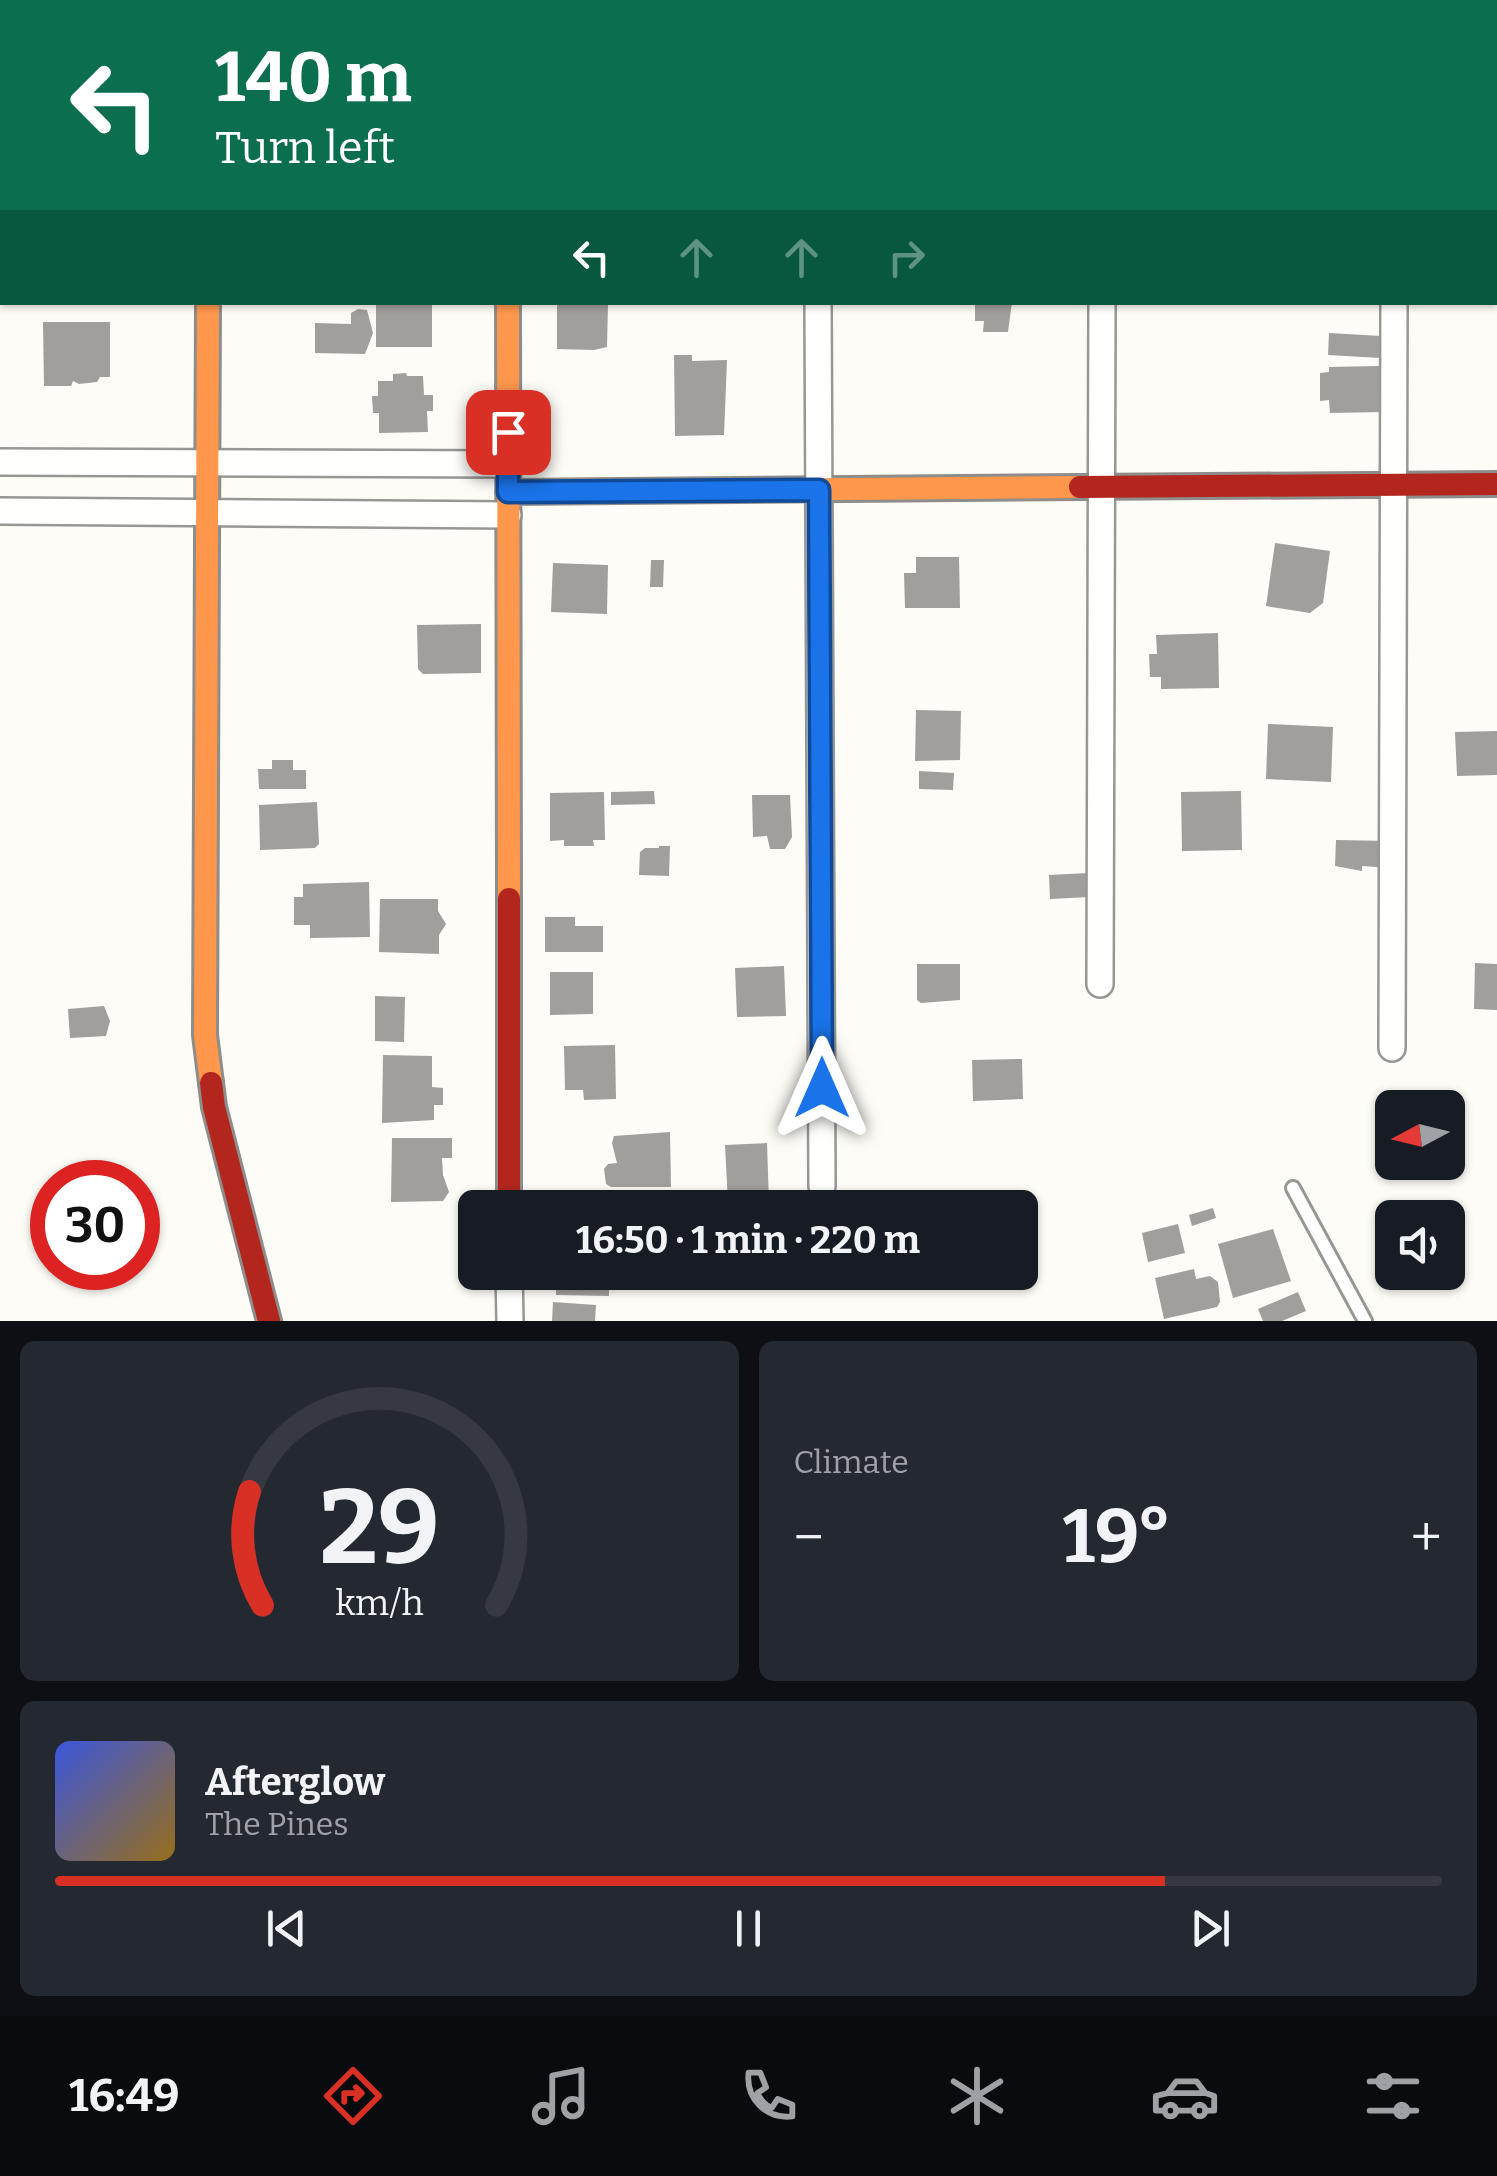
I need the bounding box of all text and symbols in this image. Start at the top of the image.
text: 140 m [215,36,412,120]
icon: left [50,40,180,170]
text: Turn left [215,121,395,175]
icon: left [564,230,619,285]
icon: ahead [669,230,724,285]
icon: ahead [774,230,829,285]
icon: right [879,230,934,285]
pin [466,390,551,475]
icon: arrive [481,405,536,460]
position arrow [770,1036,874,1140]
north arrow [1375,1090,1465,1180]
map controls [1375,1090,1465,1290]
speed limit sign: 30 [30,1160,160,1290]
button: sound [1375,1200,1465,1290]
text: 16:50 · 1 min · 220 m [576,1217,920,1263]
text: Climate [794,1443,909,1481]
text: 29 [319,1466,439,1591]
text: 19° [1063,1492,1172,1582]
text: − [794,1505,824,1571]
text: + [1411,1505,1442,1571]
text: km/h [335,1582,423,1624]
text: Afterglow [205,1759,385,1805]
text: The Pines [205,1805,349,1843]
icon: previous [259,1901,314,1956]
icon: pause [721,1901,776,1956]
icon: next [1183,1901,1238,1956]
icon: directions [318,2061,388,2131]
icon: music [526,2061,596,2131]
icon: phone [734,2061,804,2131]
icon: climate [942,2061,1012,2131]
icon: car [1150,2061,1220,2131]
icon: filters [1358,2061,1428,2131]
text: 16:49 [69,2069,180,2123]

